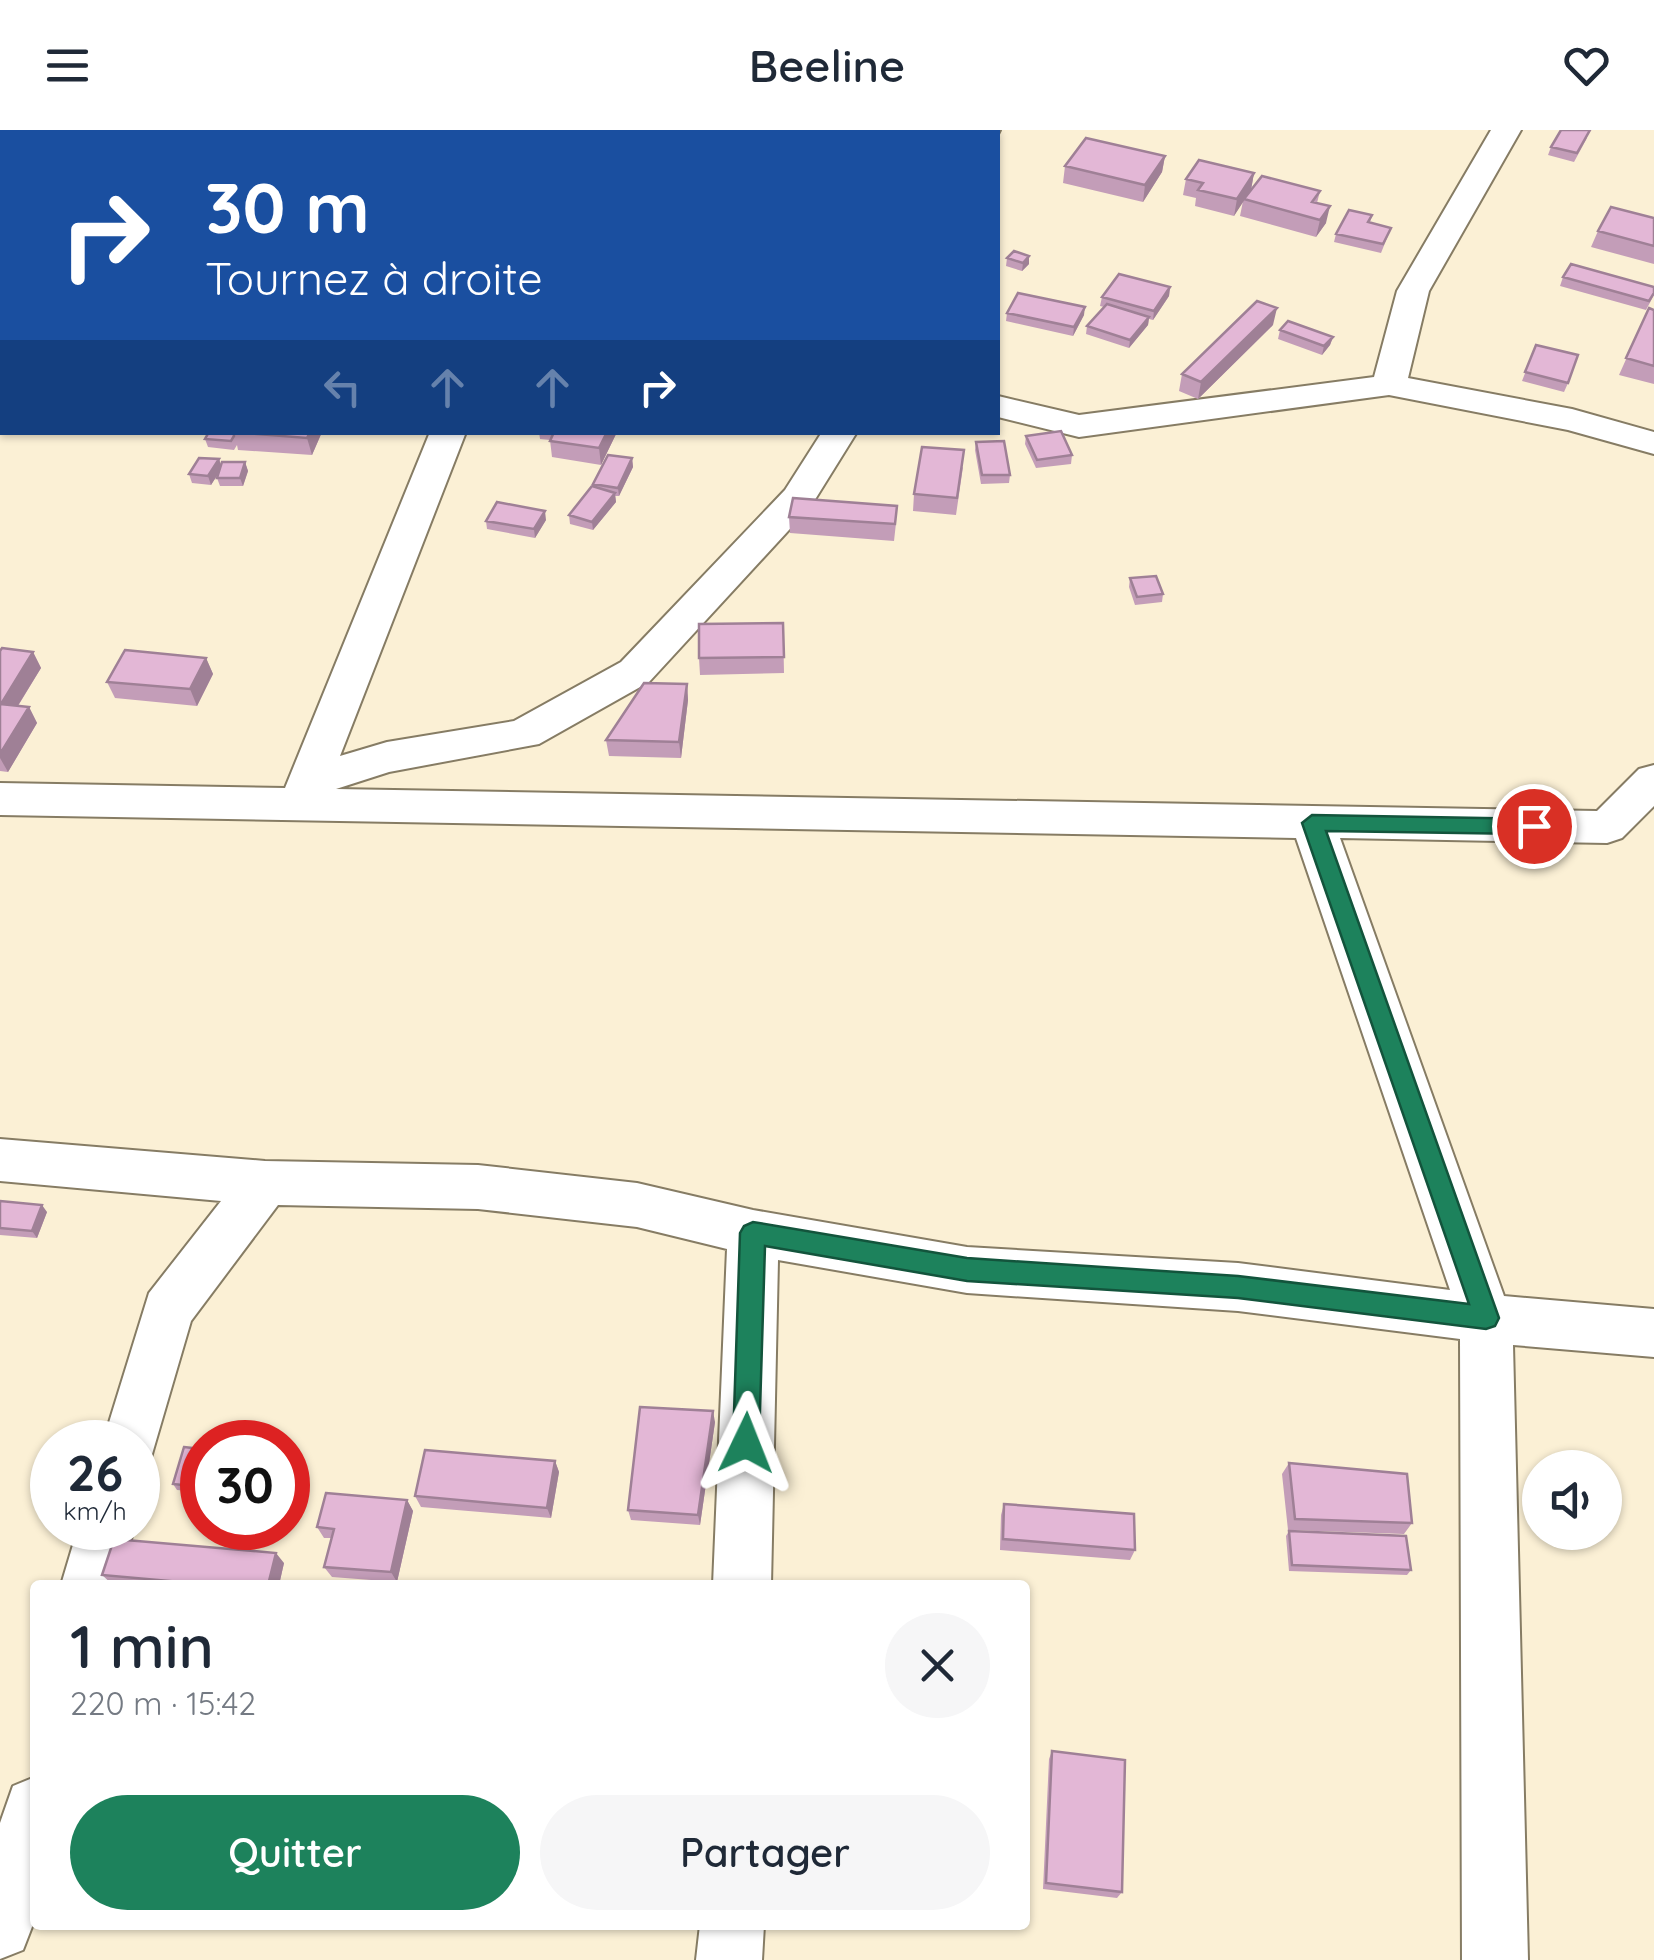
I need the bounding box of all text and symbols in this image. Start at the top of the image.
text: Beeline [749,37,905,93]
icon: menu [40,38,95,93]
icon: heart [1559,38,1614,93]
text: 30 m [205,163,370,251]
icon: right [40,170,170,300]
text: Tournez à droite [205,250,543,306]
icon: left [315,360,370,415]
icon: ahead [420,360,475,415]
icon: ahead [525,360,580,415]
icon: right [630,360,685,415]
pin [1492,784,1577,869]
icon: arrive [1507,799,1562,854]
position arrow [694,1391,798,1495]
speed limit sign: 30 [180,1420,310,1550]
text: 26 [67,1441,123,1504]
map controls [1522,1450,1622,1550]
button: sound [1522,1450,1622,1550]
text: km/h [63,1495,127,1526]
text: 1 min [70,1608,214,1683]
button: close [885,1613,990,1718]
text: 220 m · 15:42 [70,1683,256,1723]
button: Quitter [70,1795,520,1910]
button: Partager [540,1795,990,1910]

